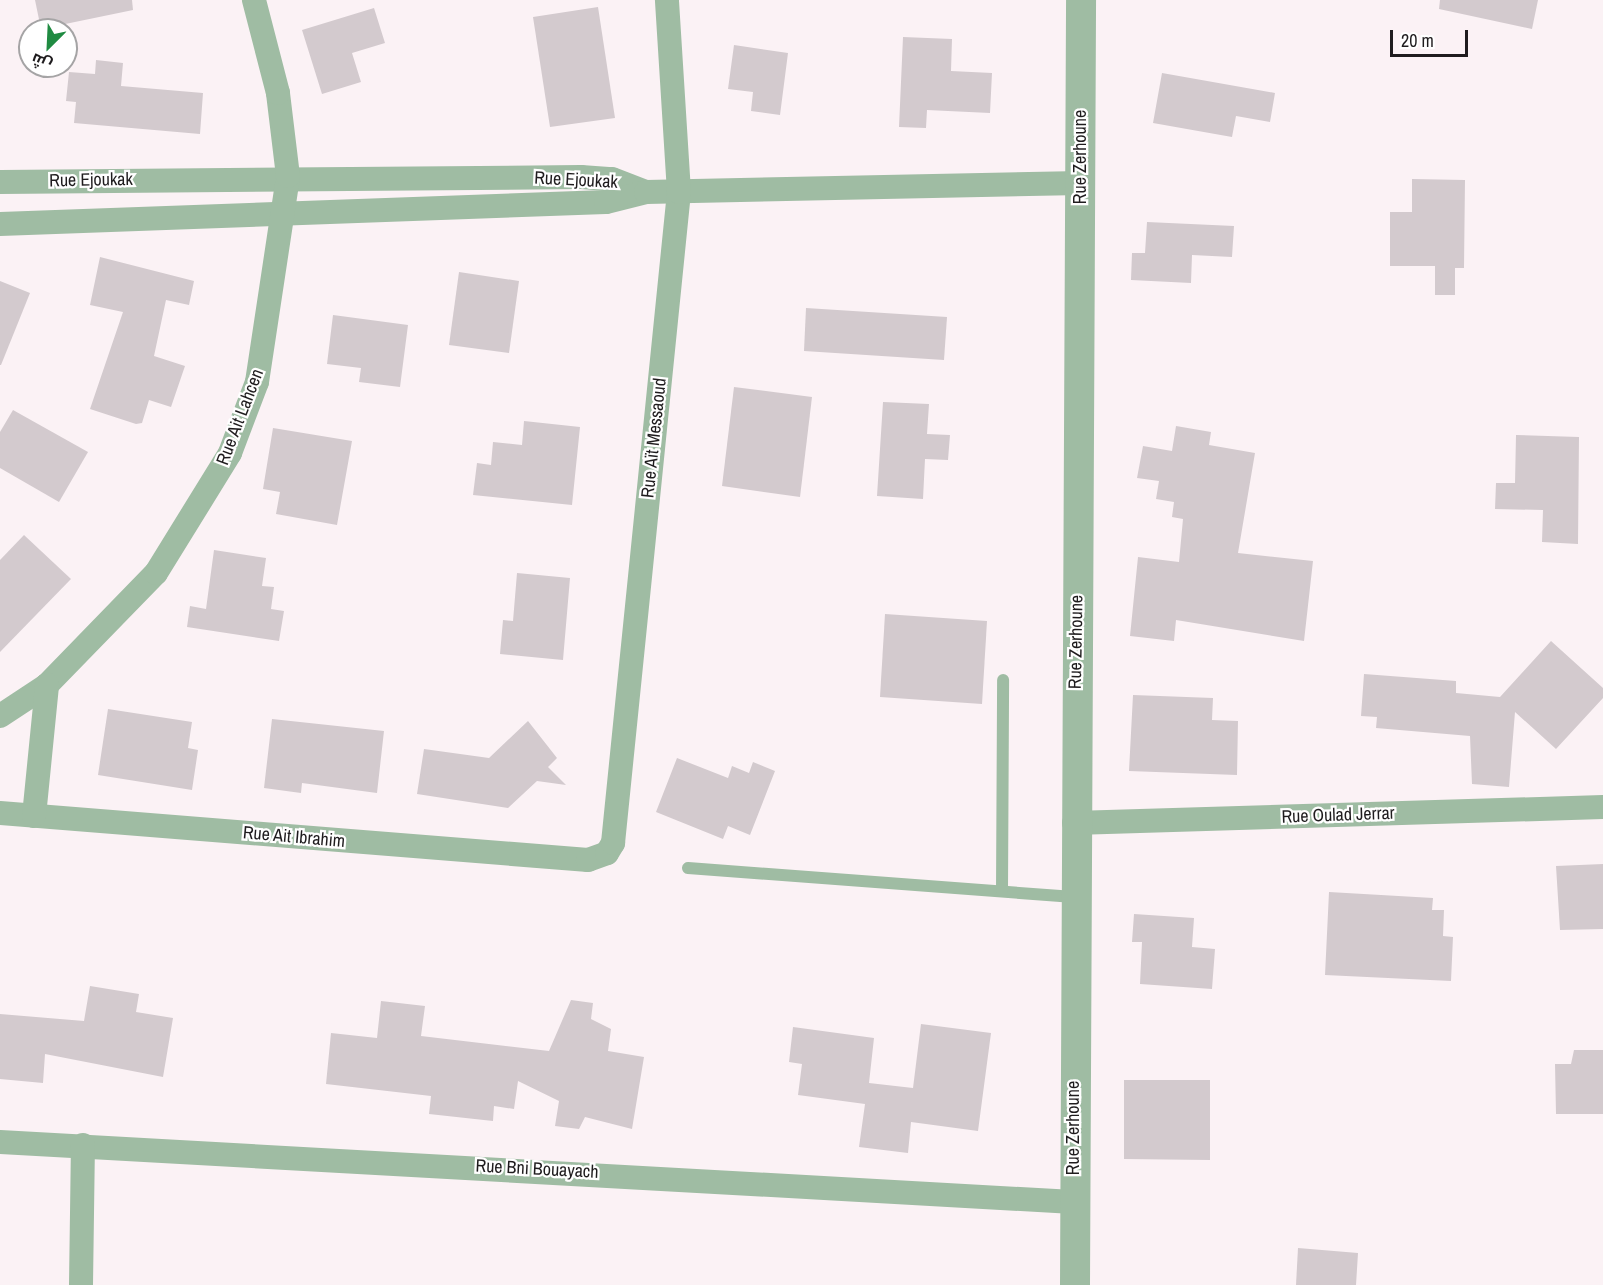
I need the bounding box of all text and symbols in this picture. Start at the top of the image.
north arrow [18,18,78,78]
scale bar [1393,18,1471,56]
text: 20 m [1401,28,1434,53]
text: ش [28,48,55,77]
street label: Rue Zerhoune [1069,110,1091,204]
street label: Rue Ejoukak [534,167,618,193]
street label: Rue Ejoukak [49,168,133,192]
street label: Rue Ait Lahcen [212,366,268,468]
street label: Rue Aït Messaoud [637,376,671,500]
street label: Rue Zerhoune [1064,595,1088,689]
street label: Rue Oulad Jerrar [1281,802,1395,828]
street label: Rue Ait Ibrahim [242,822,346,852]
street label: Rue Zerhoune [1062,1081,1084,1175]
street label: Rue Bni Bouayach [475,1155,599,1183]

